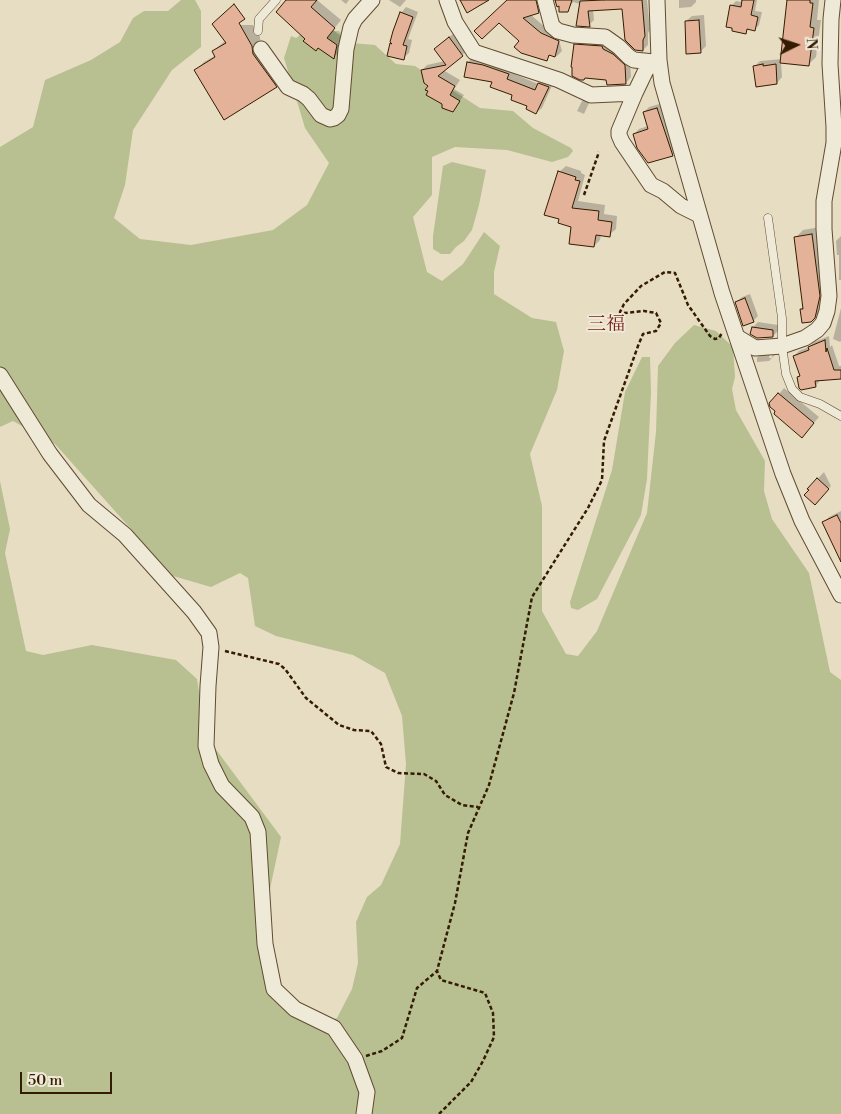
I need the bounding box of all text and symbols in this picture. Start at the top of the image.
north arrow [771,20,821,70]
text: N [802,38,820,50]
district label: 三福 [587,314,625,336]
scale bar [22,1062,115,1094]
text: 50 m [28,1071,62,1090]

